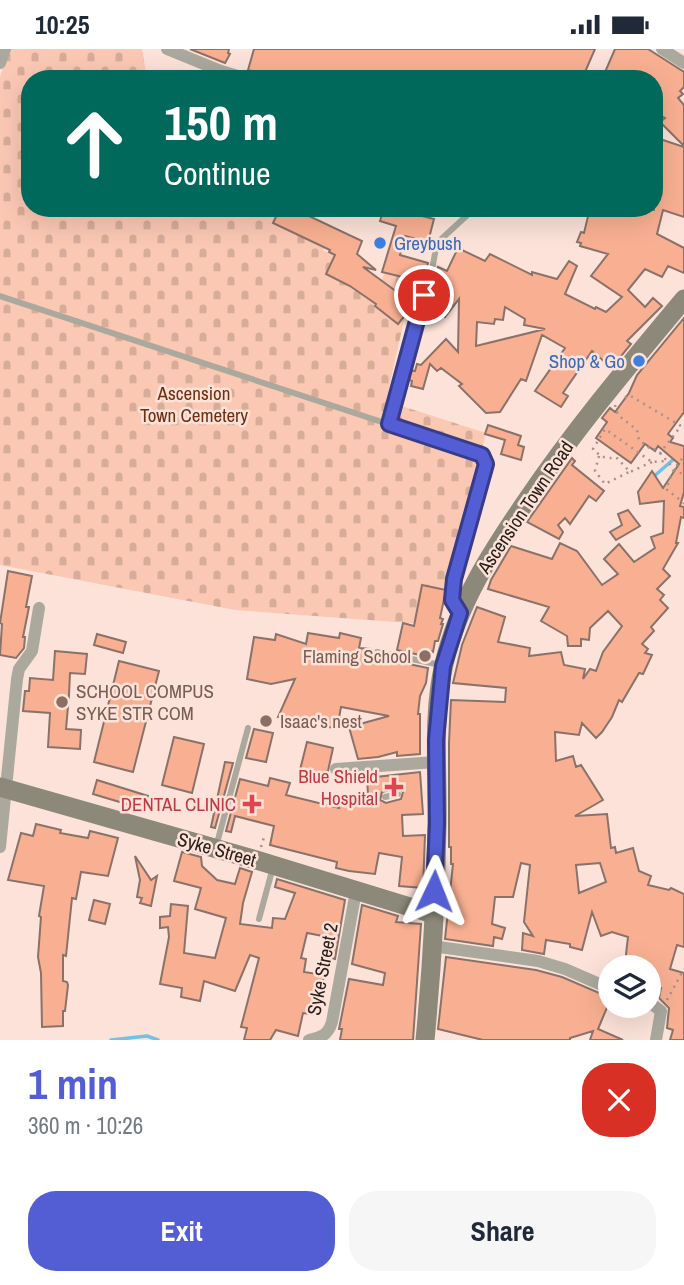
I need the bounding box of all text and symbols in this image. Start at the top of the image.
text: 10:25 [35,7,90,42]
text: 150 m [164,89,278,155]
icon: ahead [49,98,140,189]
text: Continue [164,152,271,195]
place label: Greybush [394,230,462,256]
marker: Greybush [372,235,388,251]
pin [394,265,454,325]
icon: arrive [405,276,443,314]
place label: Shop & Go [549,348,625,374]
marker: Shop & Go [631,353,647,369]
park label: Ascension Town Cemetery [140,380,248,428]
street label: Ascension Town Road [470,436,579,579]
place label: Flaming School [303,643,411,669]
marker: Flaming School [417,648,433,664]
place label: SCHOOL COMPUS SYKE STR COM [76,678,214,726]
marker: SCHOOL COMPUS SYKE STR COM [54,694,70,710]
place label: Isaac's nest [280,708,362,734]
marker: Isaac's nest [258,713,274,729]
place label: Blue Shield Hospital [298,763,378,811]
marker: Blue Shield Hospital [384,777,404,797]
place label: DENTAL CLINIC [121,791,236,817]
marker: DENTAL CLINIC [242,794,262,814]
street label: Syke Street [175,825,260,873]
position arrow [397,854,471,928]
street label: Syke Street 2 [300,921,344,1017]
map controls [598,955,661,1018]
button: layers [598,955,661,1018]
text: 1 min [28,1056,118,1112]
button: close [582,1063,656,1137]
text: 360 m · 10:26 [28,1110,143,1141]
button: Exit [28,1191,335,1271]
button: Share [349,1191,656,1271]

